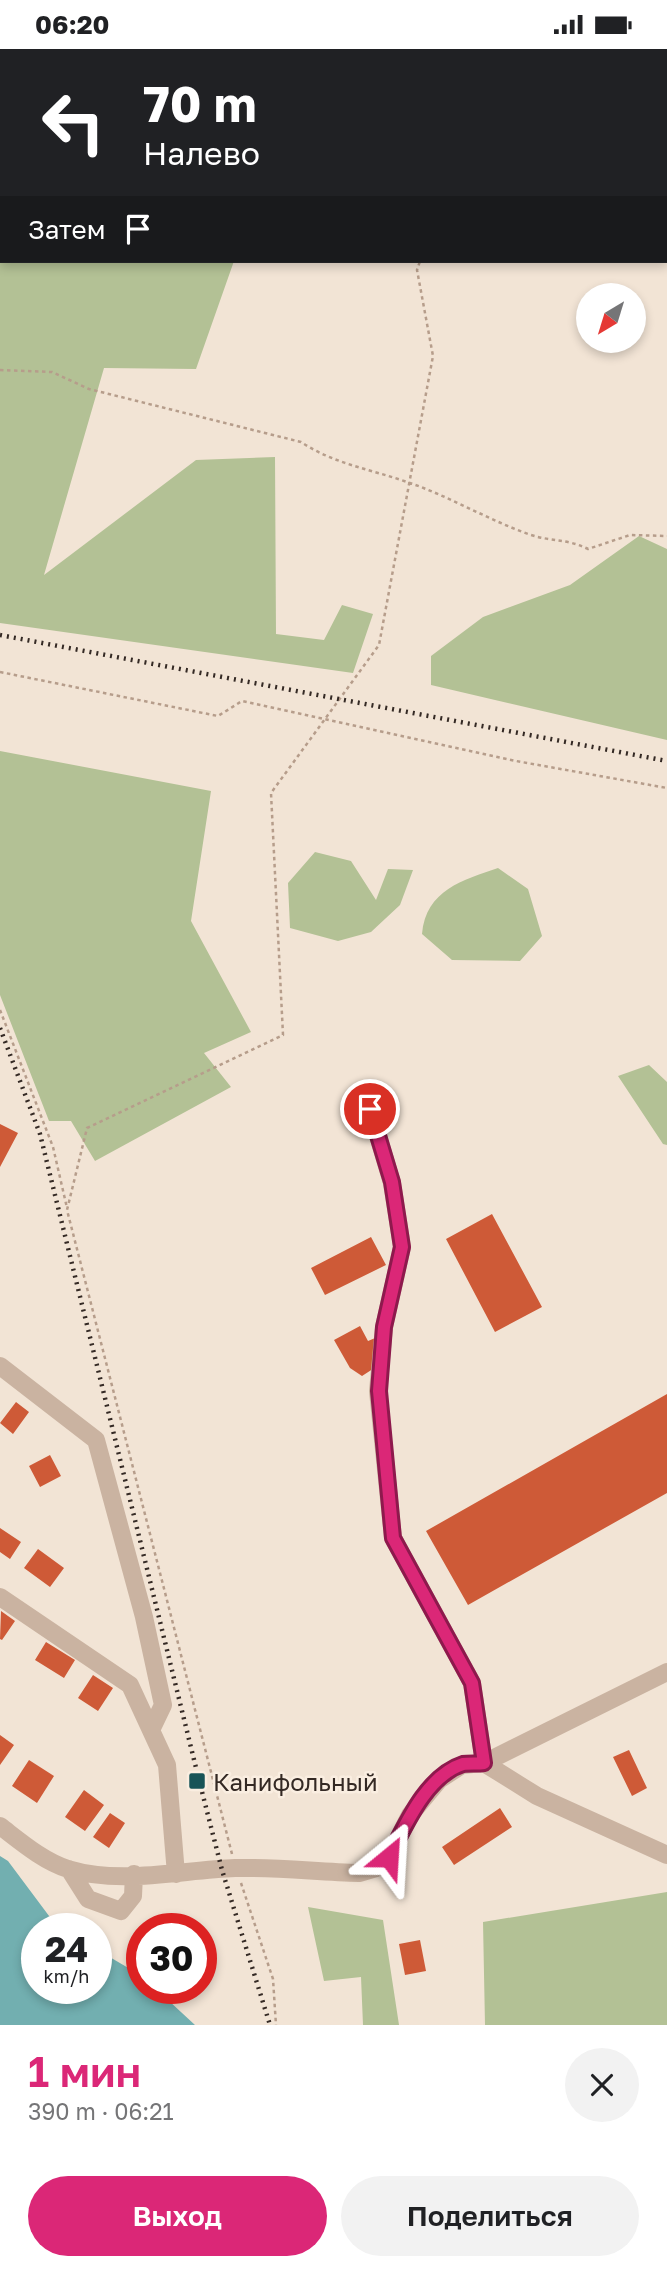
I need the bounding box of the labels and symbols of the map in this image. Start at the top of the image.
north arrow [576,283,646,353]
pin [340,1079,400,1139]
place label: Канифольный [213,1767,378,1796]
marker: Канифольный [187,1771,207,1791]
position arrow [352,1820,426,1894]
speed limit sign: 30 [126,1913,217,2004]

